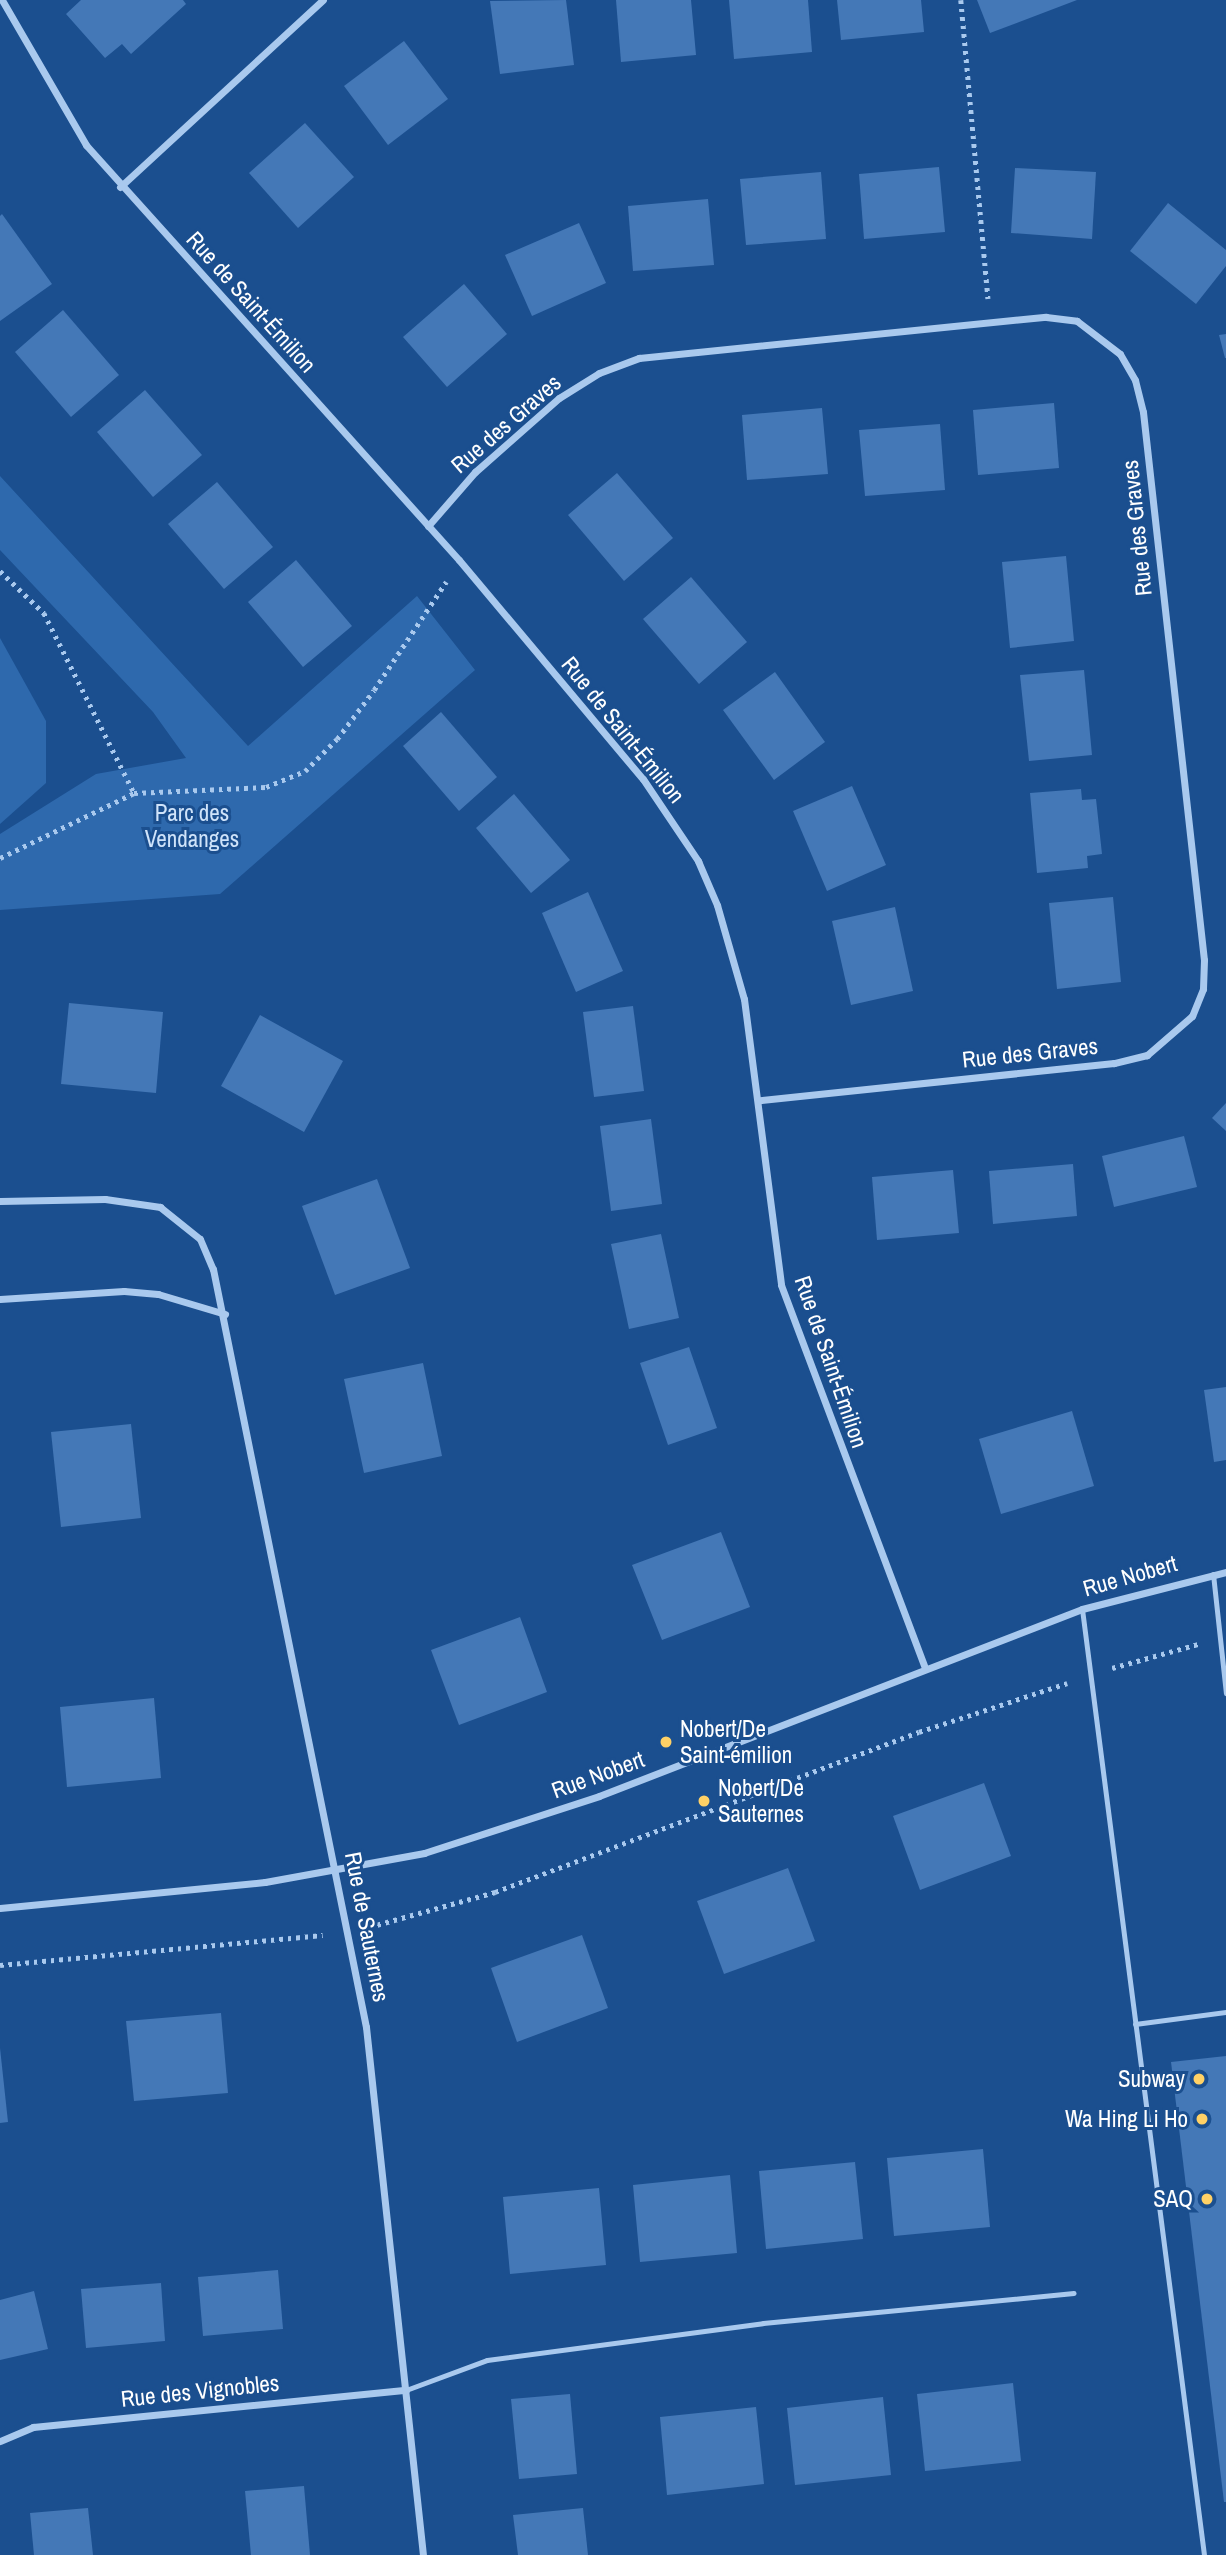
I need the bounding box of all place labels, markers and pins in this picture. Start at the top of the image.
place label: Nobert/De Saint-émilion [680,1715,792,1769]
marker: Nobert/De Saint-émilion [658,1734,674,1750]
place label: Nobert/De Sauternes [718,1774,804,1828]
marker: Nobert/De Sauternes [696,1793,712,1809]
place label: Subway [1118,2065,1185,2093]
marker: Subway [1191,2071,1207,2087]
place label: Wa Hing Li Ho [1065,2105,1188,2133]
marker: Wa Hing Li Ho [1194,2111,1210,2127]
place label: SAQ [1153,2185,1193,2213]
marker: SAQ [1199,2191,1215,2207]

